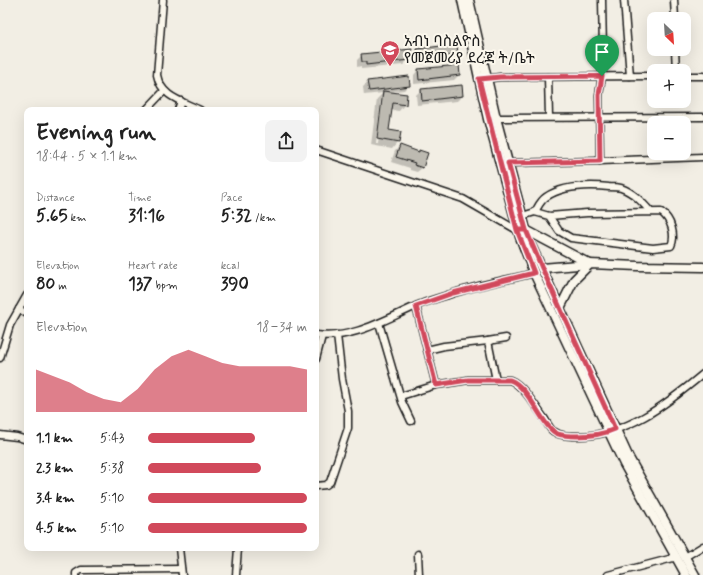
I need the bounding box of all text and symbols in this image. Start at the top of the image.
north arrow [647,12,691,56]
map controls [647,12,691,160]
place label: አብነ ባስልዮስ የመጀመሪያ ደረጃ ት/ቤት [404,32,535,69]
pin [585,35,619,76]
school or university icon: አብነ ባስልዮስ የመጀመሪያ ደረጃ ት/ቤት [379,39,401,67]
icon: arrive [591,41,613,63]
button: + [647,64,691,108]
button: − [647,116,691,160]
text: Evening run [36,119,156,147]
button: share [265,120,307,162]
text: 18:44 · 5 × 1.1 km [36,148,137,165]
text: Distance [36,191,75,205]
text: Time [128,191,151,205]
text: Pace [221,191,243,205]
text: 5.65 [36,205,68,227]
text: 31:16 [128,205,165,227]
text: 5:32 [221,205,252,227]
text: km [68,211,87,225]
text: /km [252,211,276,225]
text: Elevation [36,259,79,273]
text: Heart rate [128,259,178,273]
text: kcal [221,259,239,273]
text: 80 [36,273,55,295]
text: 137 [128,273,153,295]
text: 390 [221,273,249,295]
text: m [55,279,67,293]
text: bpm [153,279,178,293]
text: Elevation [36,319,87,336]
text: 18–34 m [256,319,307,336]
text: 1.1 km [36,430,73,447]
text: 5:43 [100,430,124,447]
text: 2.3 km [36,460,73,477]
text: 5:38 [100,460,124,477]
text: 3.4 km [36,490,75,507]
text: 5:10 [100,490,125,507]
text: 4.5 km [36,520,77,537]
text: 5:10 [100,520,125,537]

